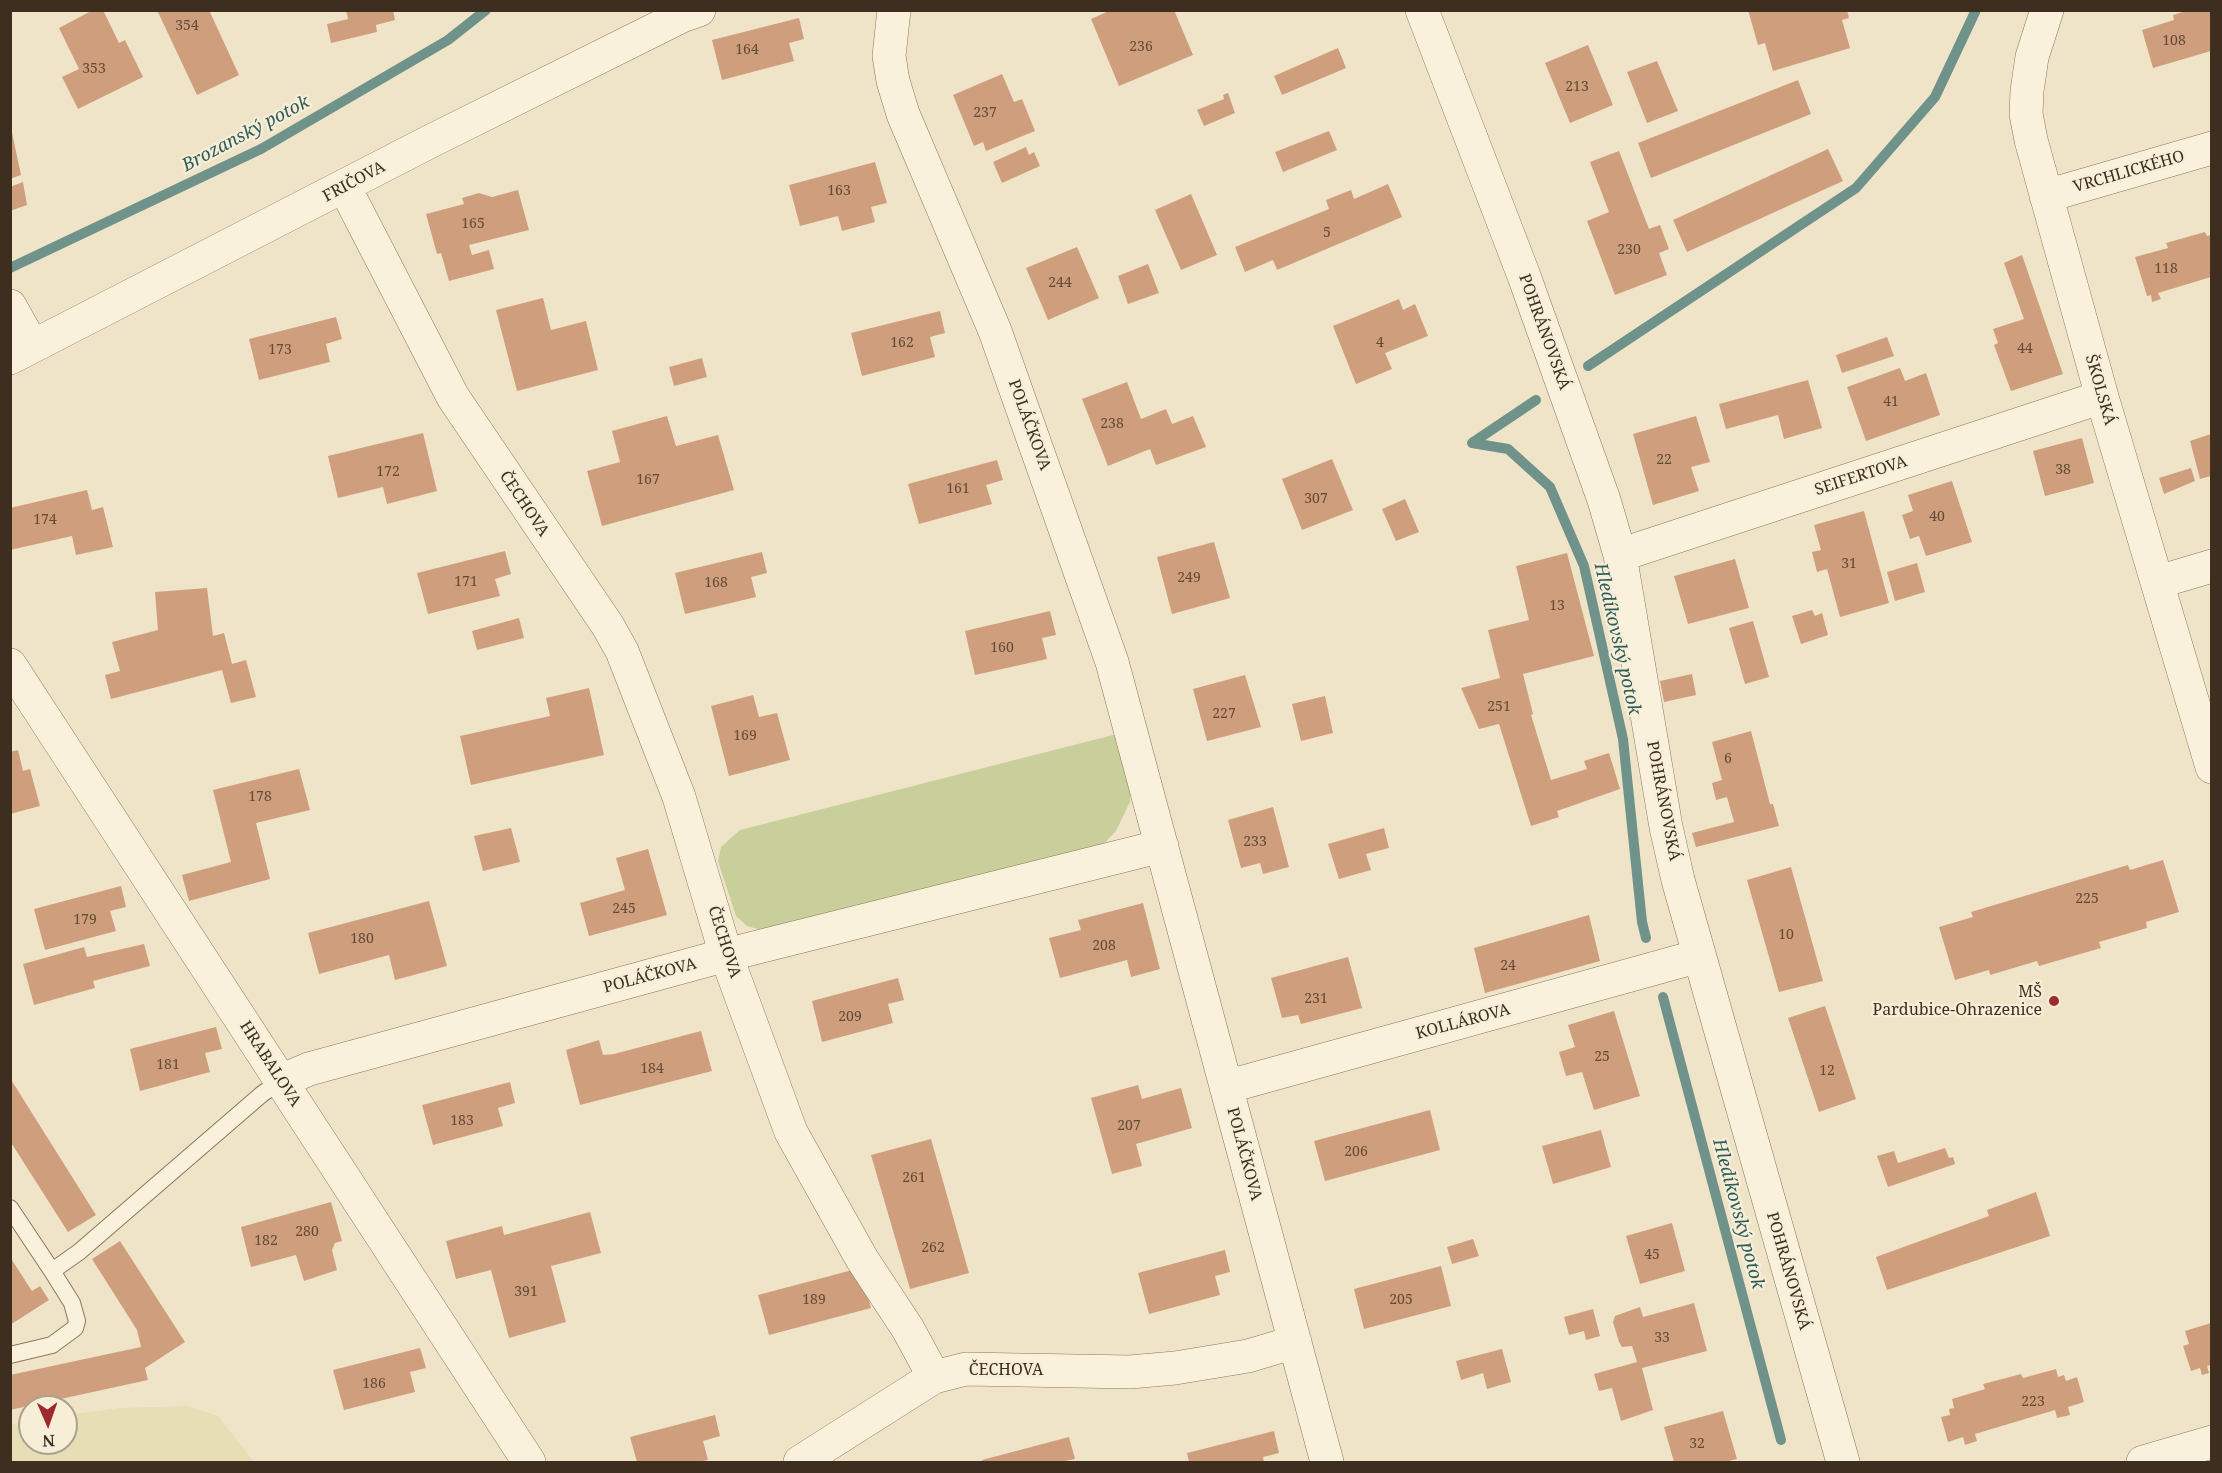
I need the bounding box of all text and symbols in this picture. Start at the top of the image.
house number: 354 [175,18,199,34]
house number: 108 [2162,33,2186,49]
house number: 236 [1129,39,1153,55]
house number: 164 [735,42,759,58]
house number: 353 [82,61,106,77]
house number: 213 [1565,79,1589,95]
water label: Brozanský potok [179,91,313,177]
house number: 237 [973,105,997,121]
street label: VRCHLICKÉHO [2071,147,2187,197]
street label: FRIČOVA [319,158,389,206]
house number: 163 [827,183,851,199]
house number: 165 [461,216,485,232]
house number: 5 [1323,225,1331,241]
house number: 230 [1617,242,1641,258]
house number: 118 [2154,261,2178,277]
street label: POHRÁNOVSKÁ [1514,272,1574,392]
house number: 244 [1048,275,1072,291]
house number: 162 [890,335,914,351]
house number: 4 [1376,335,1384,351]
house number: 44 [2017,341,2033,357]
house number: 173 [268,342,292,358]
street label: ŠKOLSKÁ [2081,352,2119,428]
street label: POLÁČKOVA [1004,377,1054,473]
house number: 41 [1883,394,1899,410]
house number: 238 [1100,416,1124,432]
house number: 22 [1656,452,1672,468]
street label: SEIFERTOVA [1812,452,1910,500]
house number: 38 [2055,462,2071,478]
house number: 172 [376,464,400,480]
street label: ČECHOVA [495,468,553,540]
house number: 167 [636,472,660,488]
house number: 161 [946,481,970,497]
house number: 307 [1304,491,1328,507]
house number: 40 [1929,509,1945,525]
house number: 174 [33,512,57,528]
house number: 31 [1841,556,1857,572]
water label: Hledíkovský potok [1589,561,1645,717]
house number: 249 [1177,570,1201,586]
house number: 171 [454,574,478,590]
house number: 168 [704,575,728,591]
house number: 13 [1549,598,1565,614]
house number: 160 [990,640,1014,656]
house number: 251 [1487,699,1511,715]
house number: 227 [1212,706,1236,722]
house number: 169 [733,728,757,744]
street label: POHRÁNOVSKÁ [1642,739,1684,863]
house number: 6 [1724,751,1732,767]
house number: 178 [248,789,272,805]
house number: 233 [1243,834,1267,850]
house number: 225 [2075,891,2099,907]
house number: 245 [612,901,636,917]
street label: ČECHOVA [703,904,745,980]
house number: 179 [73,912,97,928]
house number: 10 [1778,927,1794,943]
house number: 180 [350,931,374,947]
house number: 208 [1092,938,1116,954]
street label: POLÁČKOVA [601,954,699,998]
house number: 24 [1500,958,1516,974]
place label: MŠ Pardubice-Ohrazenice [1873,982,2042,1020]
house number: 231 [1304,991,1328,1007]
marker: MŠ Pardubice-Ohrazenice [2047,994,2061,1008]
street label: KOLLÁROVA [1414,1000,1512,1044]
house number: 209 [838,1009,862,1025]
street label: HRABALOVA [235,1018,305,1110]
house number: 25 [1594,1049,1610,1065]
house number: 181 [156,1057,180,1073]
house number: 184 [640,1061,664,1077]
house number: 12 [1819,1063,1835,1079]
street label: POLÁČKOVA [1222,1105,1266,1203]
house number: 183 [450,1113,474,1129]
house number: 207 [1117,1118,1141,1134]
water label: Hledíkovský potok [1707,1136,1769,1292]
house number: 206 [1344,1144,1368,1160]
house number: 261 [902,1170,926,1186]
street label: POHRÁNOVSKÁ [1762,1210,1814,1332]
house number: 280 [295,1224,319,1240]
house number: 182 [254,1233,278,1249]
house number: 262 [921,1240,945,1256]
house number: 45 [1644,1247,1660,1263]
house number: 391 [514,1284,538,1300]
house number: 189 [802,1292,826,1308]
house number: 205 [1389,1292,1413,1308]
house number: 33 [1654,1330,1670,1346]
street label: ČECHOVA [969,1360,1043,1380]
house number: 186 [362,1376,386,1392]
house number: 223 [2021,1394,2045,1410]
north arrow [18,1395,78,1455]
text: N [42,1430,55,1452]
house number: 32 [1689,1436,1705,1452]

